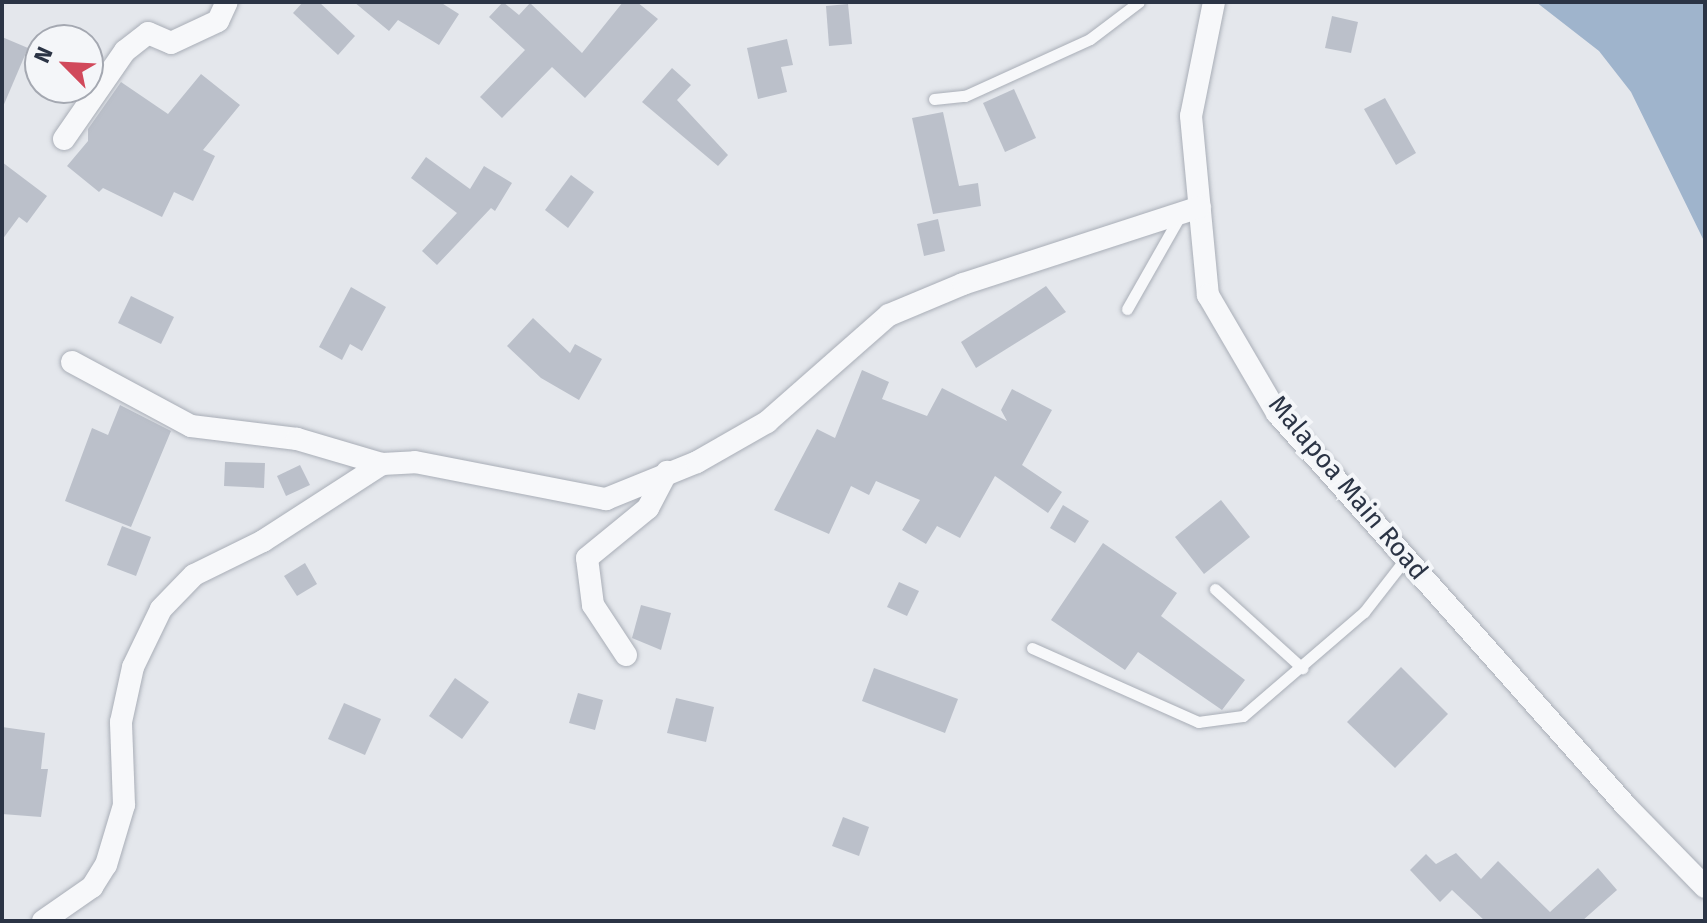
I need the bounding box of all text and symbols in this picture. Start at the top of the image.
north arrow [24,24,104,104]
text: N [28,43,59,67]
street label: Malapoa Main Road [1262,390,1434,586]

